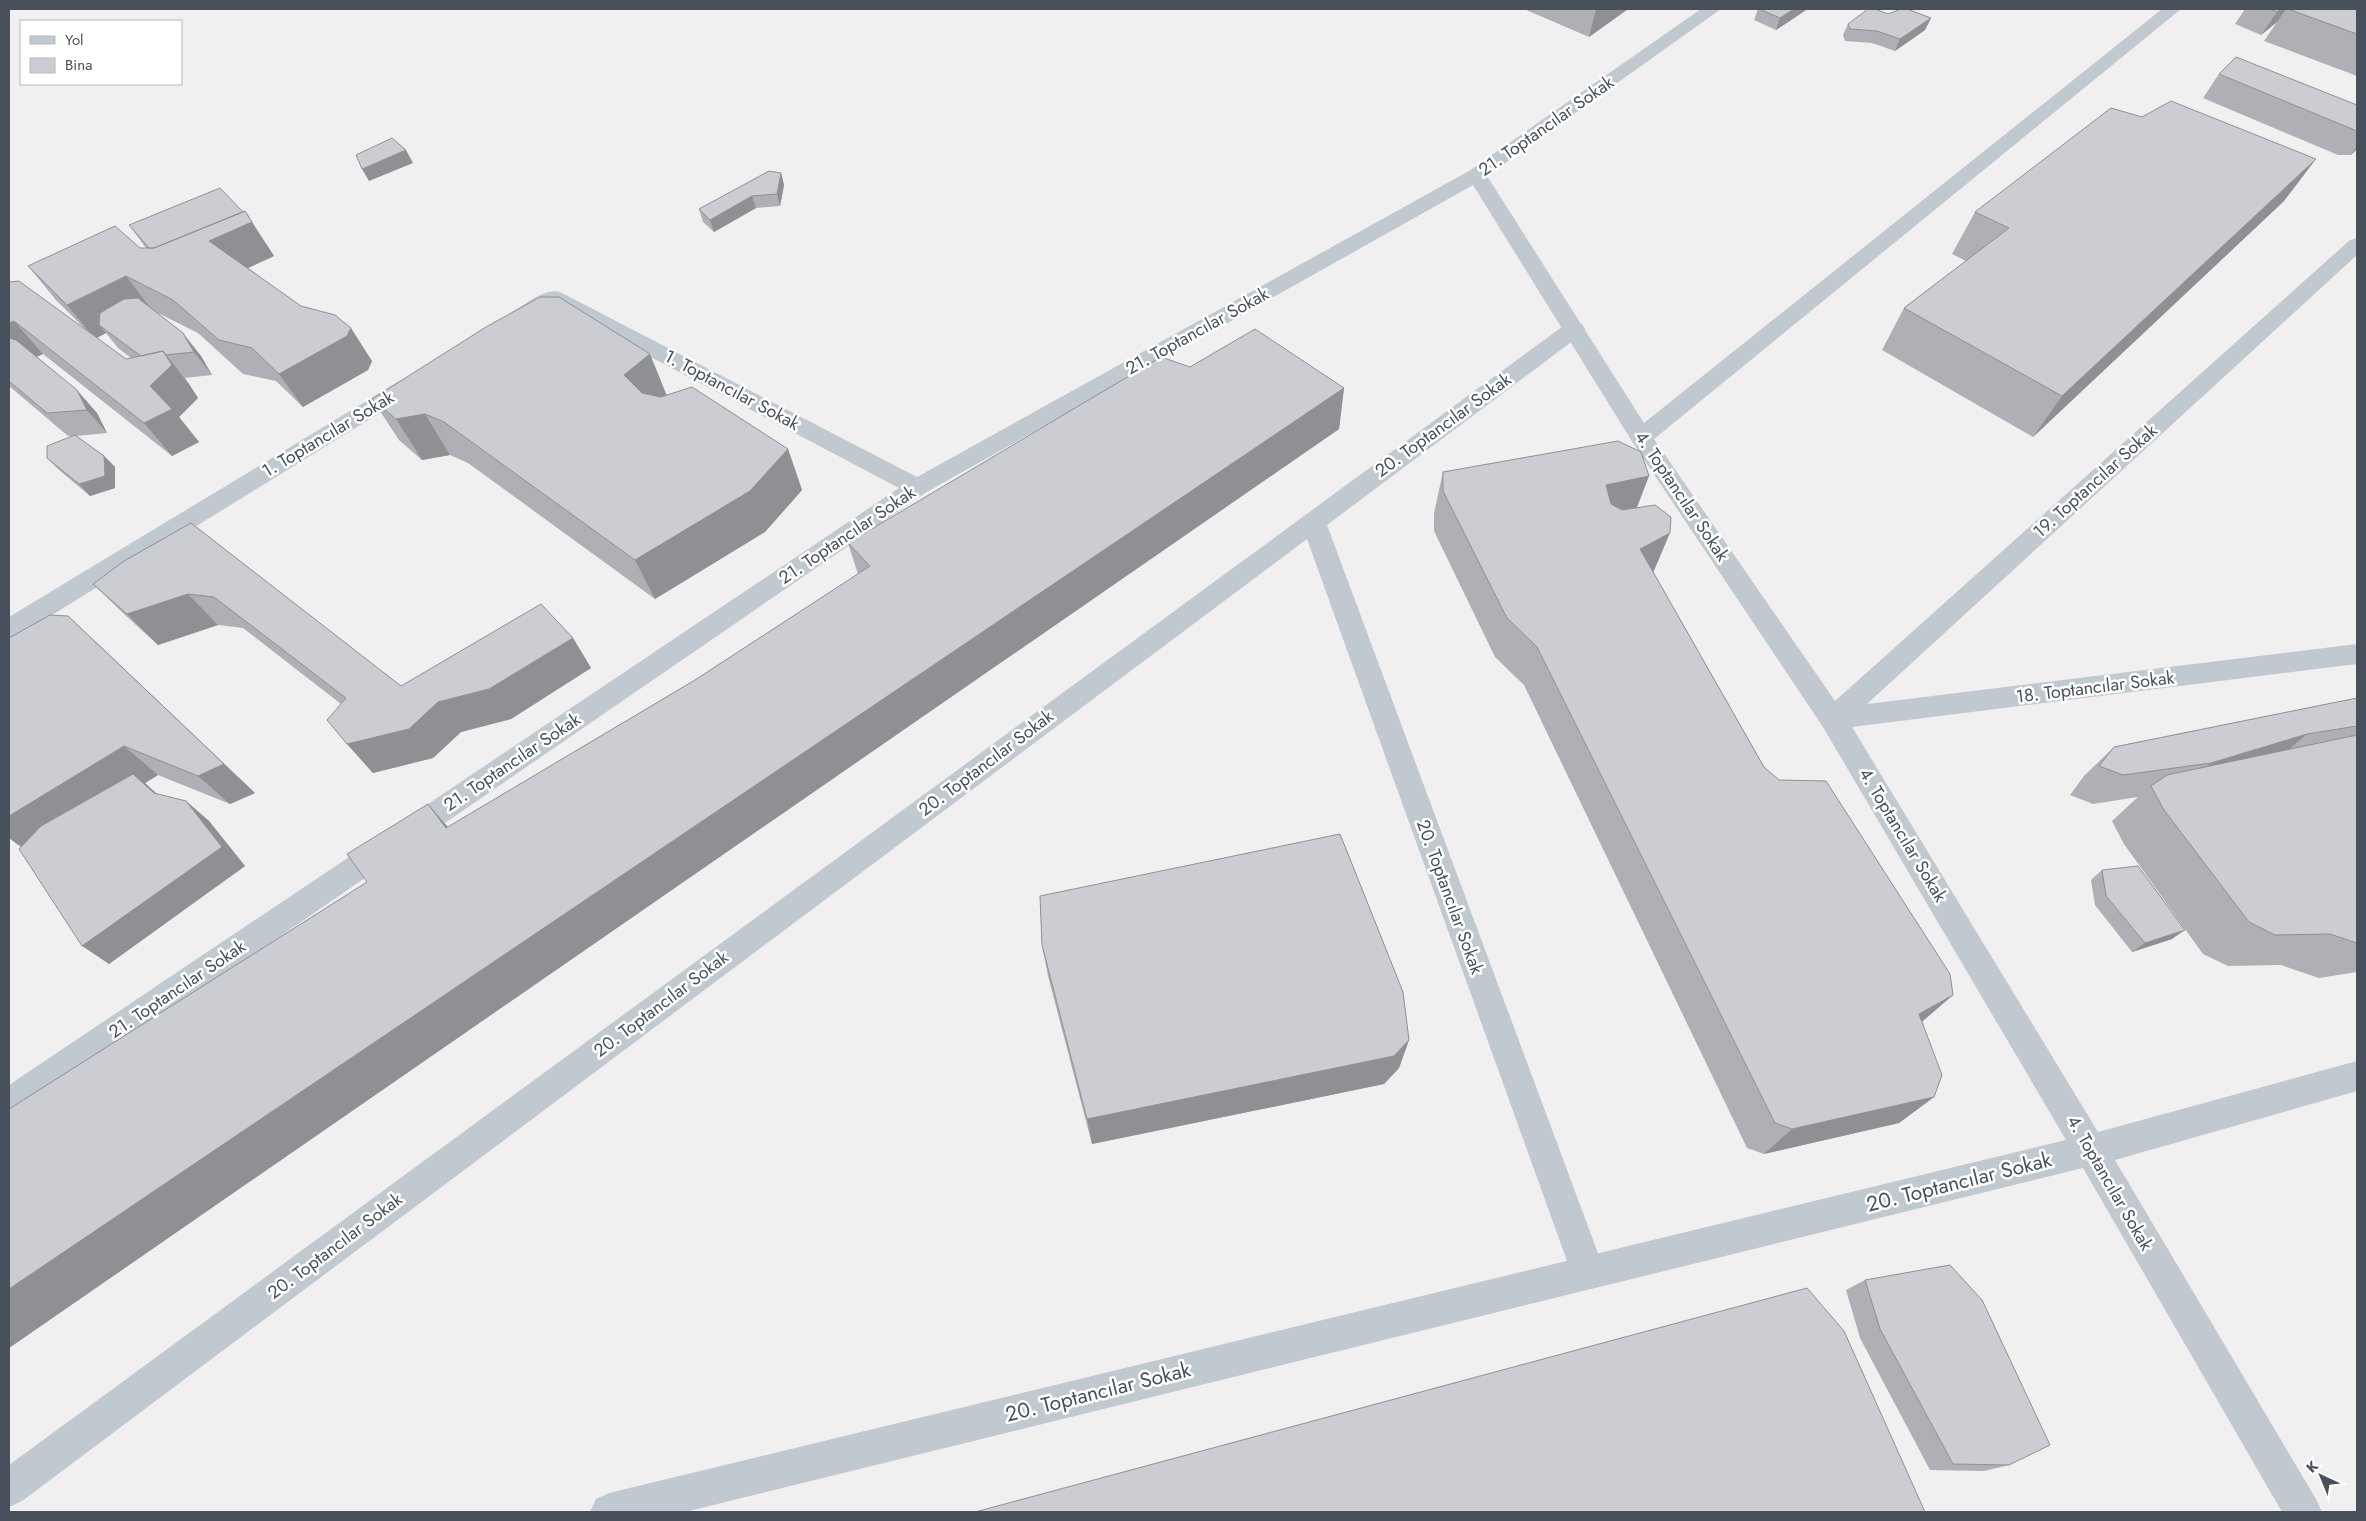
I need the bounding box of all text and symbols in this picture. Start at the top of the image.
legend [20,20,182,85]
text: Yol [65,29,84,51]
text: Bina [65,54,92,76]
street label: 21. Toptancılar Sokak [1473,69,1619,183]
street label: 21. Toptancılar Sokak [1121,281,1273,381]
street label: 1. Toptancılar Sokak [660,343,804,437]
street label: 20. Toptancılar Sokak [1370,367,1517,483]
street label: 1. Toptancılar Sokak [257,384,399,484]
street label: 19. Toptancılar Sokak [2027,418,2163,544]
street label: 4. Toptancılar Sokak [1629,426,1735,566]
street label: 21. Toptancılar Sokak [773,479,921,591]
street label: 18. Toptancılar Sokak [2014,664,2176,710]
street label: 20. Toptancılar Sokak [913,704,1059,822]
street label: 21. Toptancılar Sokak [438,706,586,818]
street label: 4. Toptancılar Sokak [1853,763,1953,907]
street label: 20. Toptancılar Sokak [1410,816,1490,978]
street label: 21. Toptancılar Sokak [103,933,251,1045]
street label: 20. Toptancılar Sokak [588,945,734,1063]
street label: 4. Toptancılar Sokak [2061,1111,2159,1255]
street label: 20. Toptancılar Sokak [1863,1144,2055,1220]
street label: 20. Toptancılar Sokak [262,1187,408,1305]
street label: 20. Toptancılar Sokak [1002,1354,1194,1430]
north arrow [2296,1451,2346,1501]
text: K [2301,1456,2323,1477]

